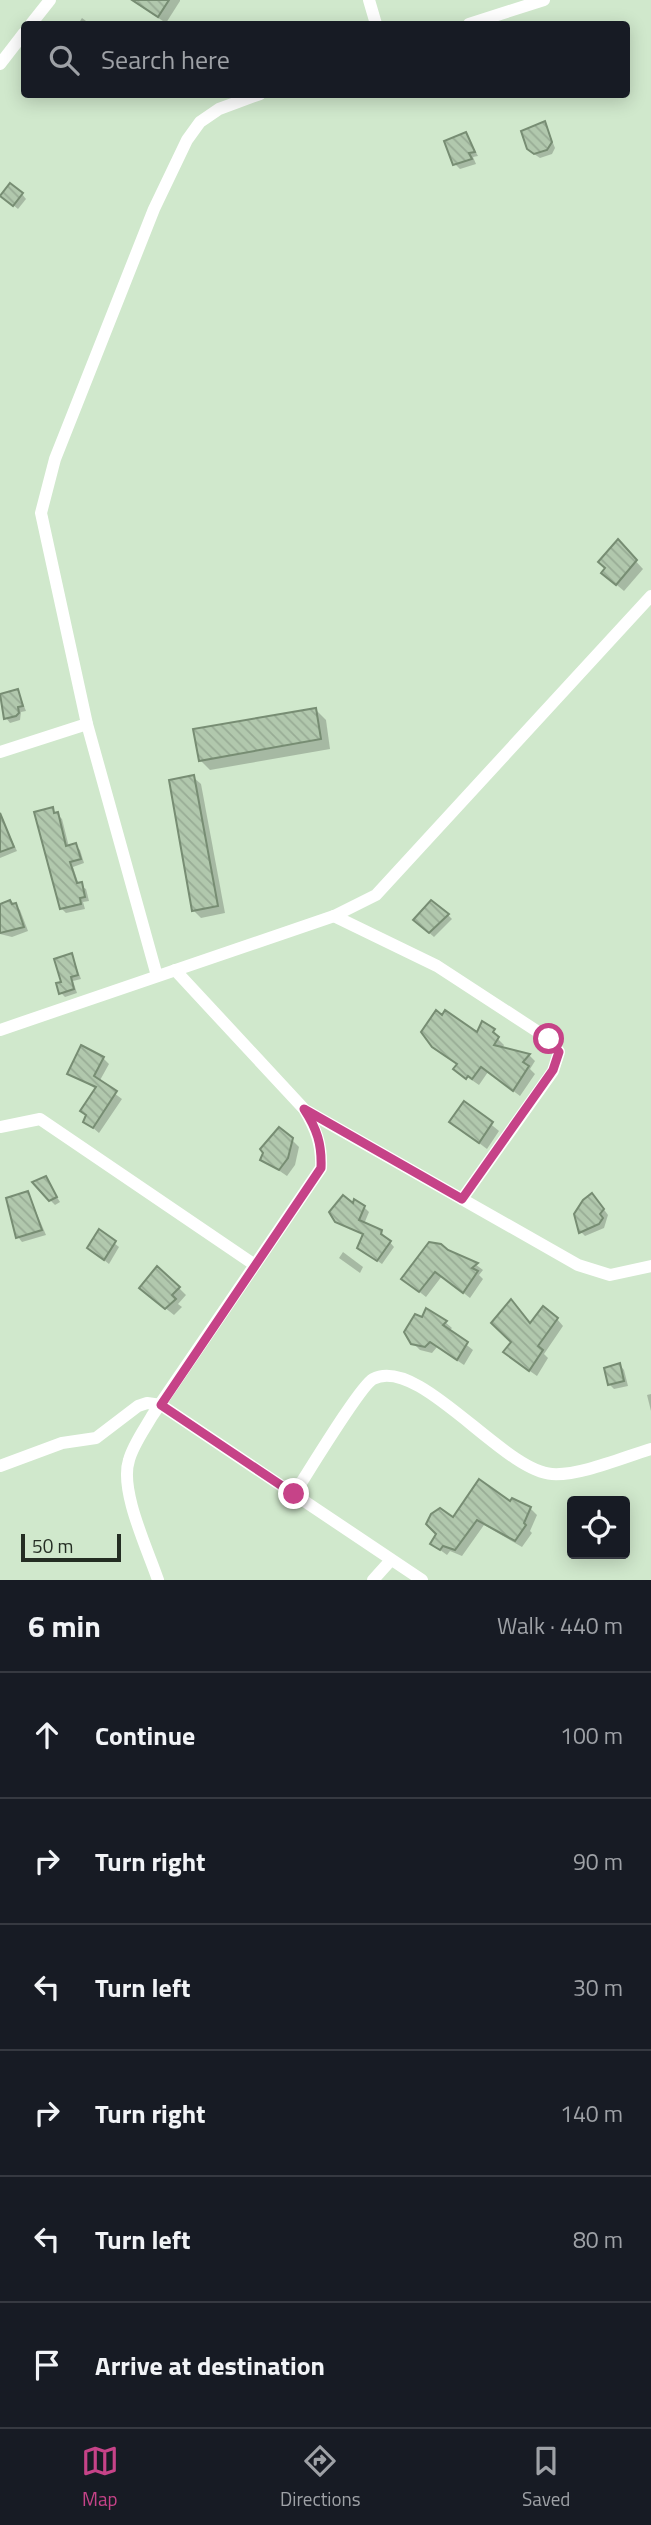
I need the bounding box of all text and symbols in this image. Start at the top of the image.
search box [21,21,630,98]
text: Search here [101,40,230,79]
icon: search [45,41,83,79]
route start [533,1023,564,1054]
route end [278,1478,309,1509]
map controls [567,1496,630,1559]
button: locate [567,1496,630,1559]
scale bar [21,1531,121,1563]
text: 50 m [32,1531,73,1560]
text: 6 min [28,1603,101,1649]
text: Walk · 440 m [497,1608,623,1643]
icon: ahead [28,1716,66,1754]
text: Continue [95,1716,195,1755]
text: 100 m [560,1718,623,1753]
icon: right [28,1842,66,1880]
text: Turn right [95,1842,206,1881]
text: 90 m [573,1844,623,1879]
icon: left [28,1968,66,2006]
text: Turn left [95,1968,190,2007]
text: 30 m [573,1970,623,2005]
icon: right [28,2094,66,2132]
text: Turn right [95,2094,206,2133]
text: 140 m [560,2096,623,2131]
icon: left [28,2220,66,2258]
text: Turn left [95,2220,190,2259]
text: 80 m [573,2222,623,2257]
icon: arrive [28,2346,66,2384]
text: Arrive at destination [95,2346,325,2385]
tab: Map [81,2442,119,2513]
tab: Directions [280,2442,361,2513]
tab: Saved [522,2442,570,2513]

